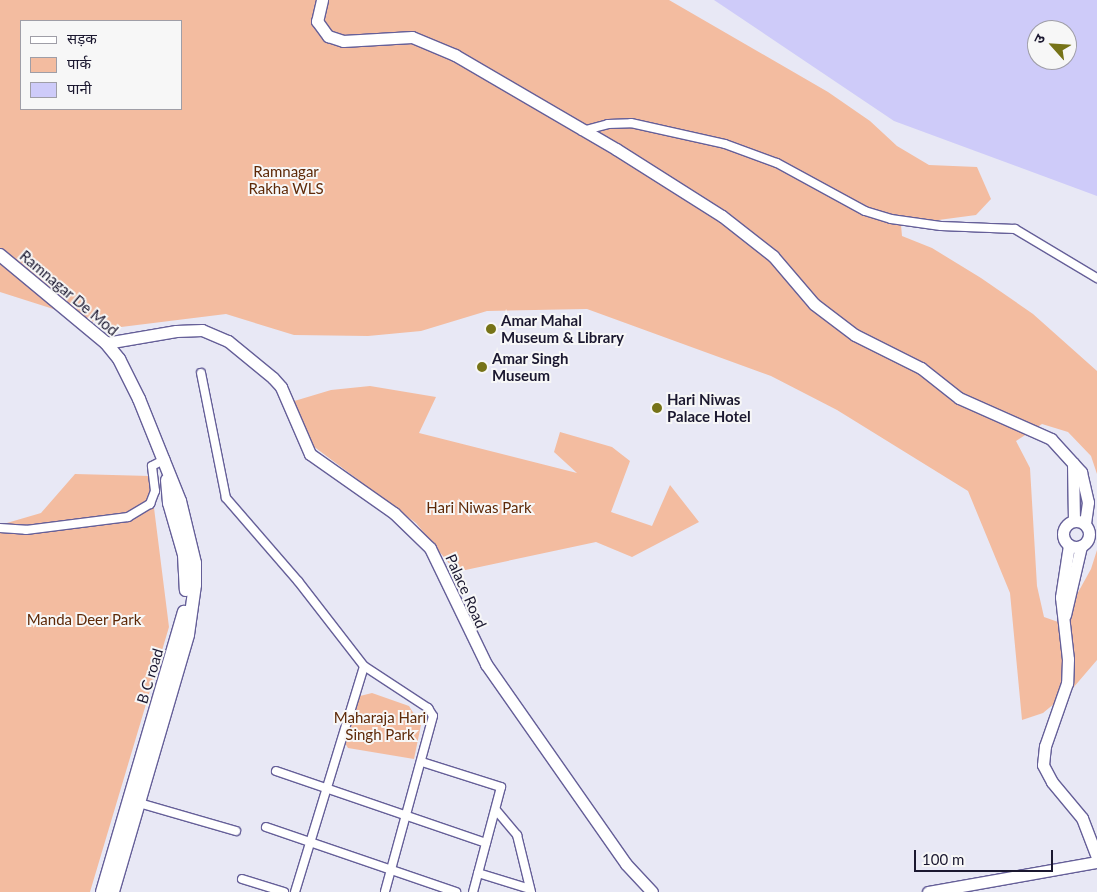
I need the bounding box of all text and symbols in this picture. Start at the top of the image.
legend [20,20,182,110]
north arrow [1027,20,1077,70]
text: सड़क [67,29,97,47]
text: उ [1030,31,1048,46]
text: पार्क [67,54,91,72]
text: पानी [67,79,92,97]
park label: Ramnagar Rakha WLS [248,162,324,197]
street label: Ramnagar De Mod [16,247,122,339]
place label: Amar Mahal Museum & Library [501,311,624,346]
marker: Amar Mahal Museum & Library [485,323,497,335]
place label: Amar Singh Museum [492,349,569,384]
marker: Amar Singh Museum [476,361,488,373]
place label: Hari Niwas Palace Hotel [667,390,751,425]
marker: Hari Niwas Palace Hotel [651,402,663,414]
park label: Hari Niwas Park [426,499,532,517]
street label: Palace Road [442,551,490,631]
park label: Manda Deer Park [27,611,141,629]
street label: B C road [133,646,167,706]
park label: Maharaja Hari Singh Park [334,708,426,743]
scale bar [917,840,1056,872]
text: 100 m [922,850,964,868]

